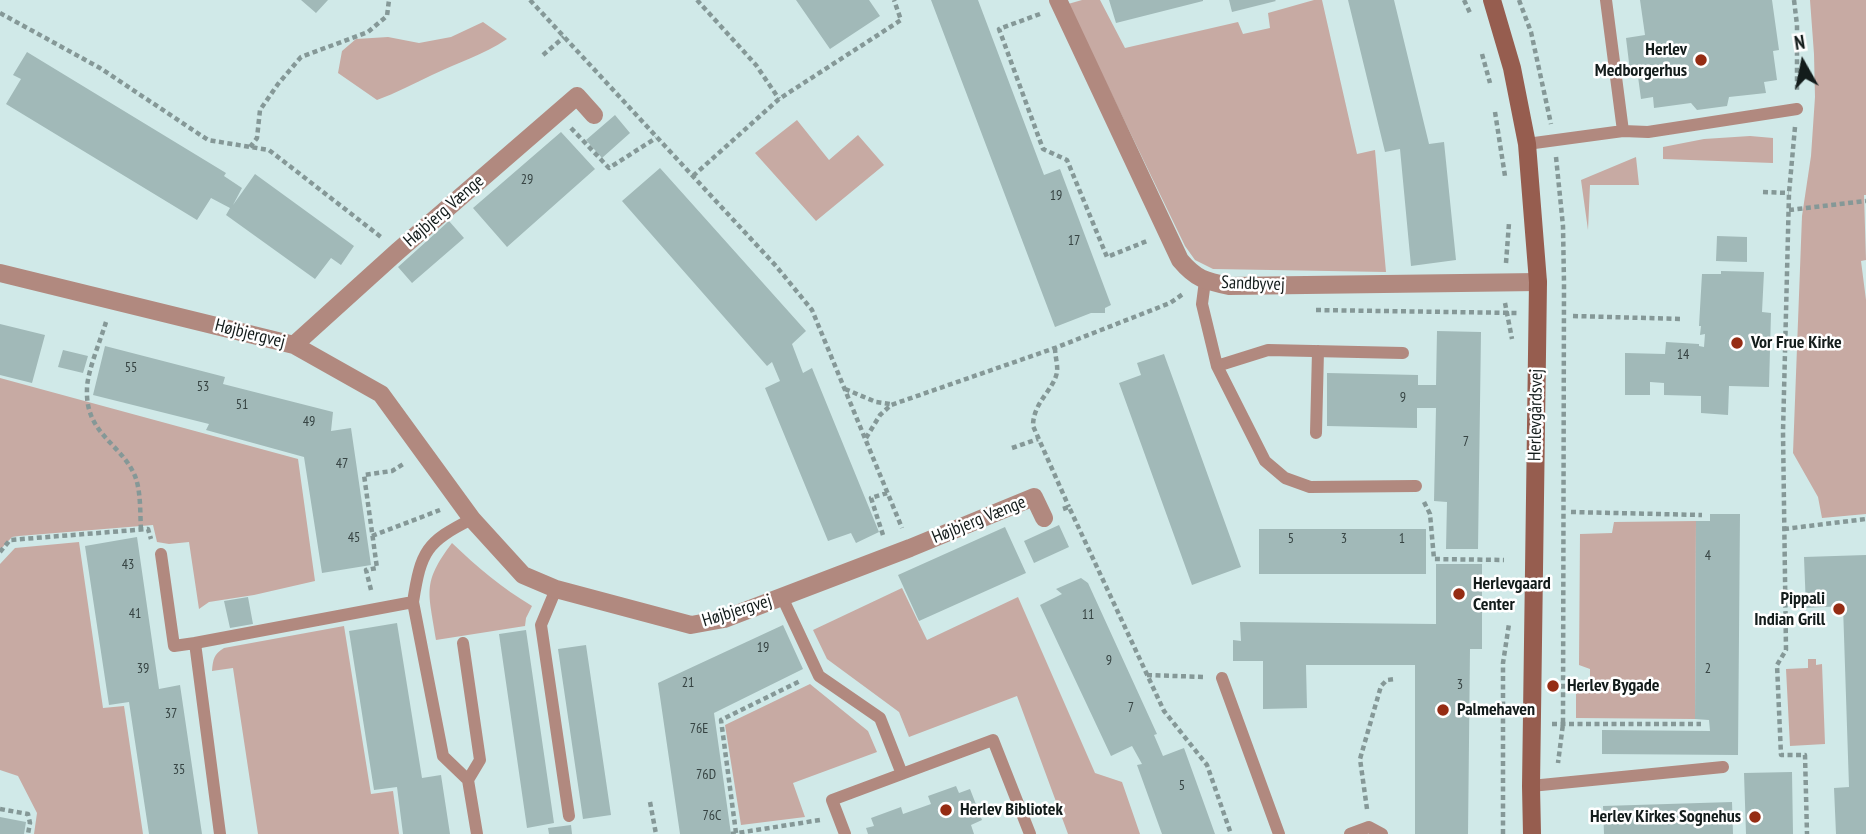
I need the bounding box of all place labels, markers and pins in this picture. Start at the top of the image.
place label: Herlev Medborgerhus [1595,39,1687,82]
marker: Herlev Medborgerhus [1693,52,1709,68]
place label: Vor Frue Kirke [1751,332,1842,354]
marker: Vor Frue Kirke [1729,335,1745,351]
place label: Herlevgaard Center [1473,573,1551,616]
marker: Herlevgaard Center [1451,586,1467,602]
place label: Pippali Indian Grill [1754,588,1825,630]
marker: Pippali Indian Grill [1831,601,1847,617]
place label: Herlev Bygade [1567,675,1659,697]
marker: Herlev Bygade [1545,678,1561,694]
place label: Palmehaven [1457,699,1535,721]
marker: Palmehaven [1435,702,1451,718]
place label: Herlev Bibliotek [960,799,1063,821]
marker: Herlev Bibliotek [938,802,954,818]
place label: Herlev Kirkes Sognehus [1590,806,1741,828]
marker: Herlev Kirkes Sognehus [1747,809,1763,825]

